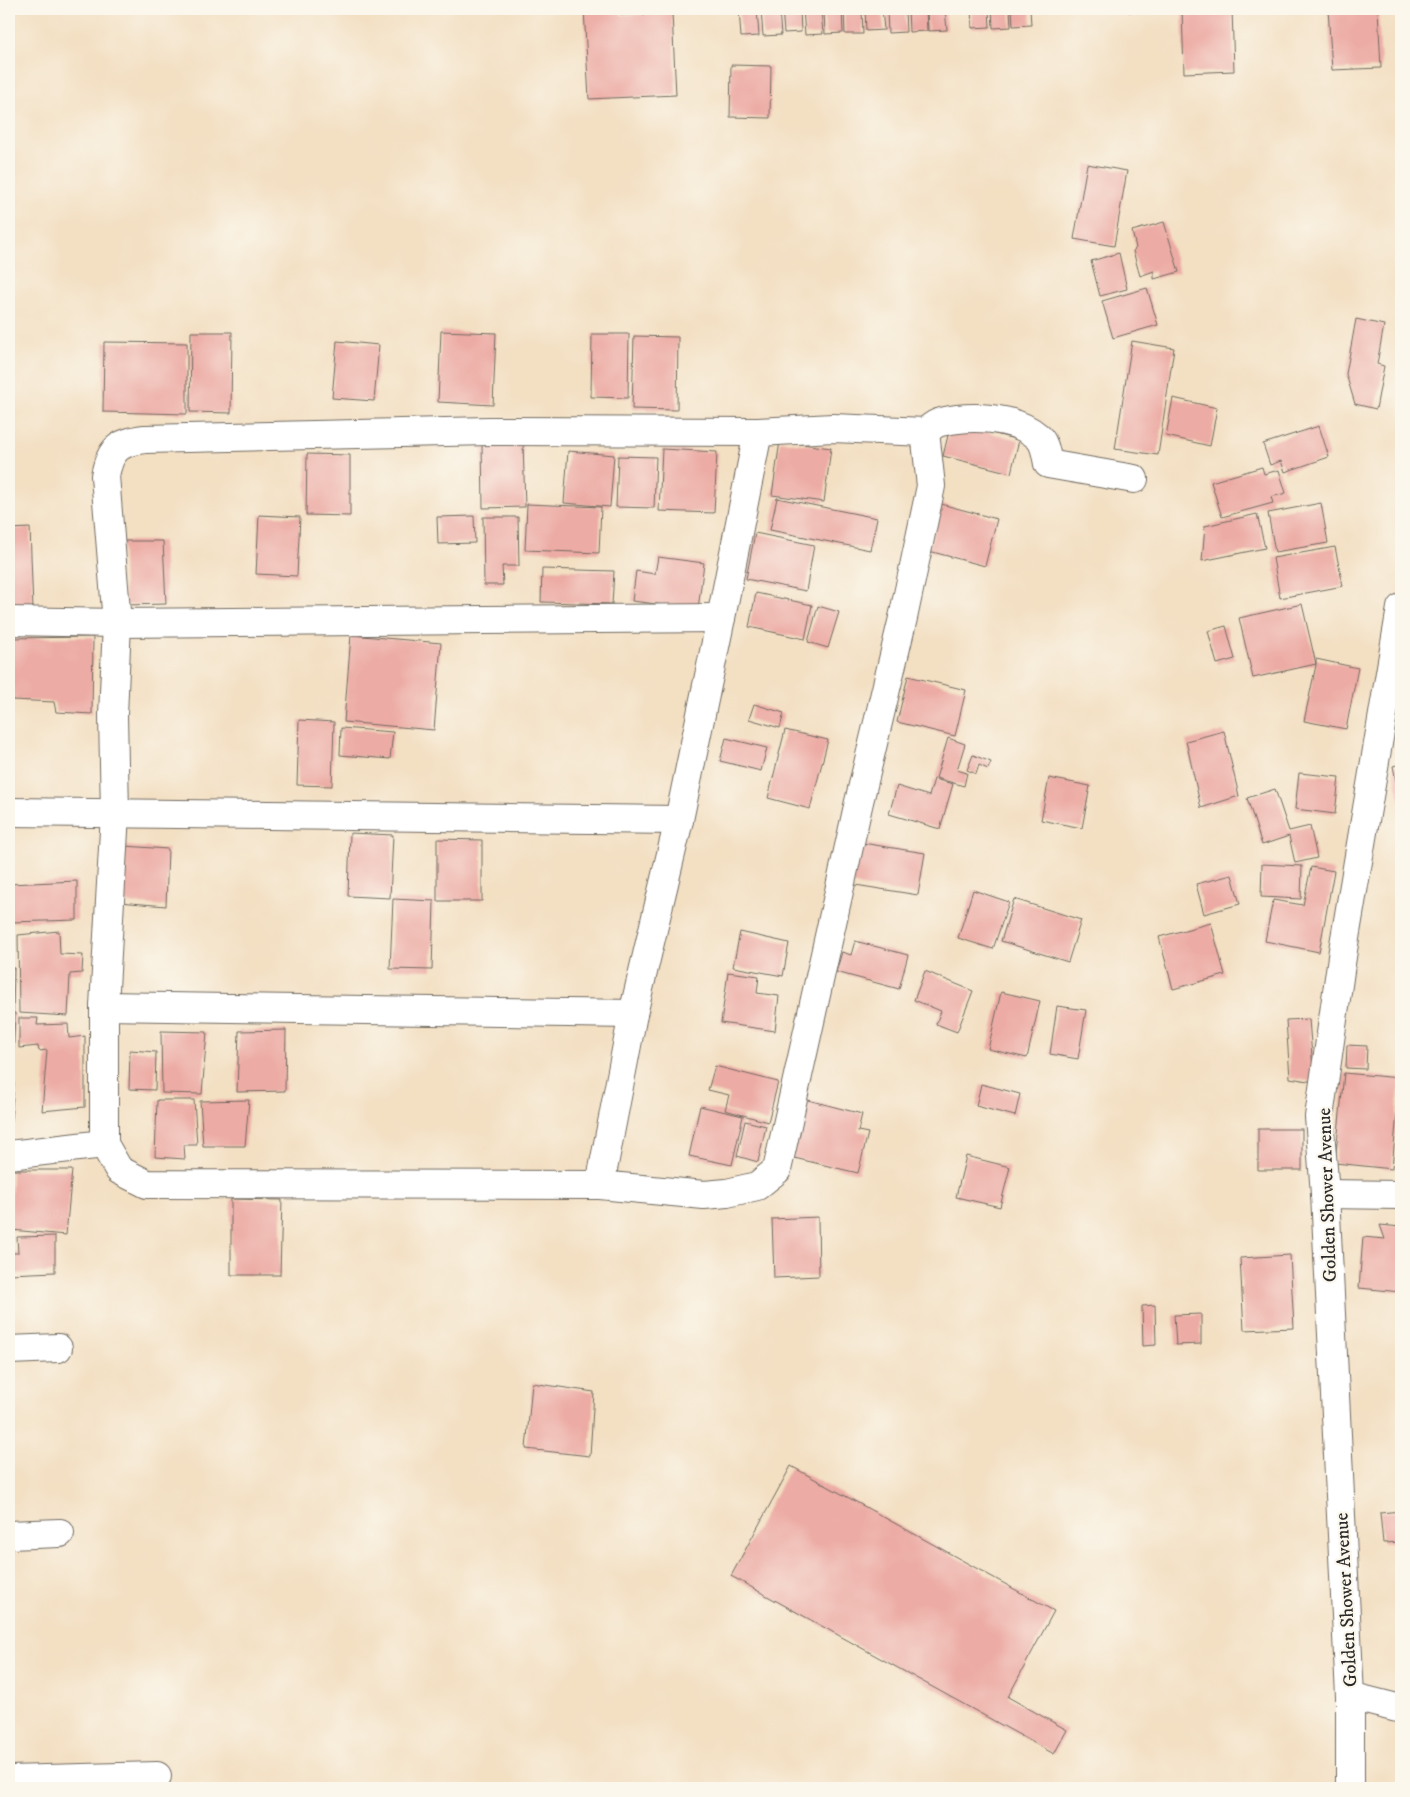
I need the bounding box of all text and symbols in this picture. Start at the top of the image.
street label: Golden Shower Avenue [1313,1107,1342,1283]
street label: Golden Shower Avenue [1330,1512,1363,1688]

